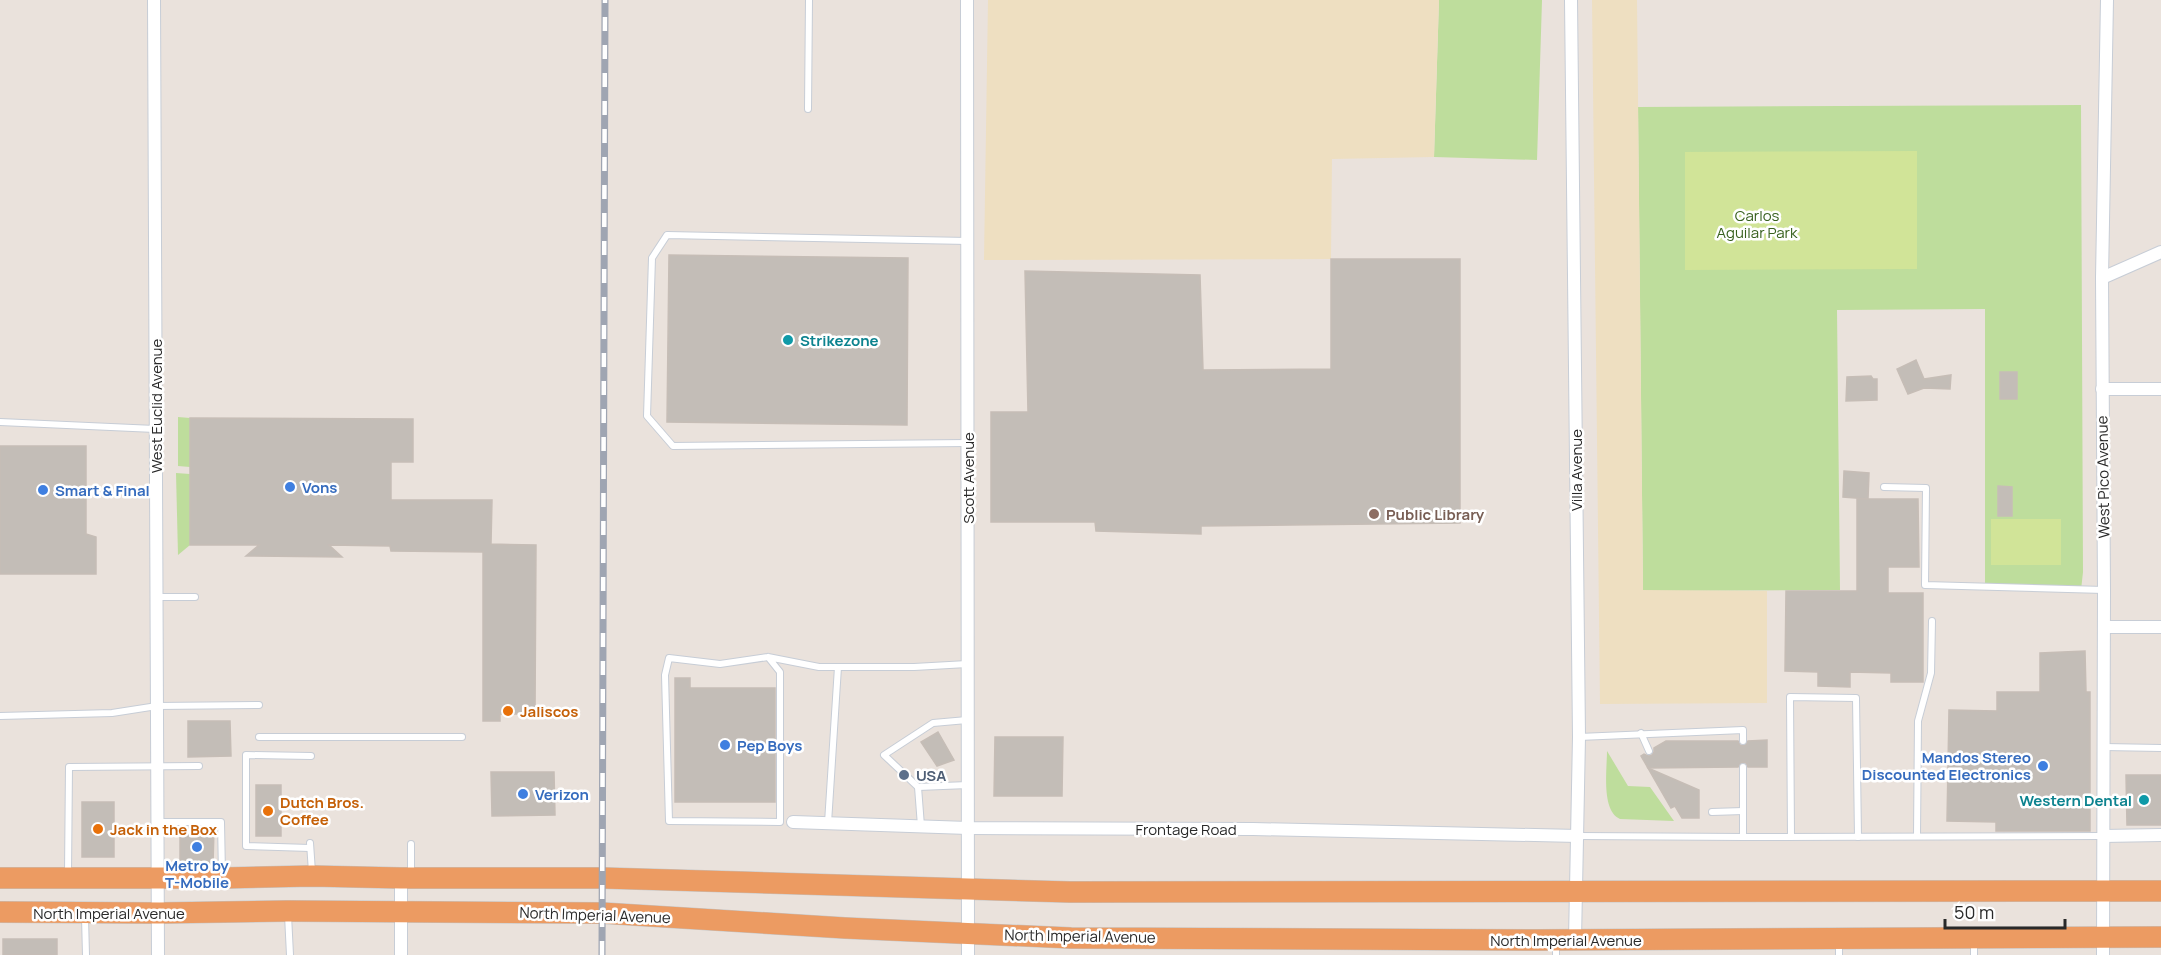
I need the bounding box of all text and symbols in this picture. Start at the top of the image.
park label: Carlos Aguilar Park [1717,205,1798,243]
place label: Strikezone [800,330,878,351]
marker: Strikezone [781,333,795,347]
street label: West Euclid Avenue [146,338,167,473]
street label: West Pico Avenue [2091,415,2115,539]
street label: Villa Avenue [1566,429,1587,511]
street label: Scott Avenue [958,432,979,524]
place label: Vons [302,477,337,498]
place label: Smart & Final [55,480,150,501]
marker: Vons [283,480,297,494]
marker: Smart & Final [36,483,50,497]
place label: Public Library [1386,504,1485,525]
marker: Public Library [1367,507,1381,521]
place label: Jaliscos [520,701,578,722]
marker: Jaliscos [501,704,515,718]
place label: Pep Boys [737,735,802,756]
marker: Pep Boys [718,738,732,752]
place label: Mandos Stereo Discounted Electronics [1862,747,2031,785]
marker: Mandos Stereo Discounted Electronics [2036,759,2050,773]
place label: USA [916,765,946,786]
marker: USA [897,768,911,782]
place label: Verizon [535,784,589,805]
marker: Verizon [516,787,530,801]
place label: Western Dental [2020,790,2132,811]
place label: Dutch Bros. Coffee [280,792,364,830]
marker: Western Dental [2137,793,2151,807]
marker: Dutch Bros. Coffee [261,804,275,818]
place label: Jack in the Box [110,819,218,840]
street label: Frontage Road [1135,819,1237,840]
marker: Jack in the Box [91,822,105,836]
marker: Metro by T-Mobile [190,840,204,854]
place label: Metro by T-Mobile [165,855,229,893]
scale bar [1945,892,2065,930]
text: 50 m [1954,900,1994,924]
street label: North Imperial Avenue [519,902,671,928]
street label: North Imperial Avenue [33,903,185,924]
street label: North Imperial Avenue [1004,924,1156,948]
street label: North Imperial Avenue [1490,930,1642,951]

